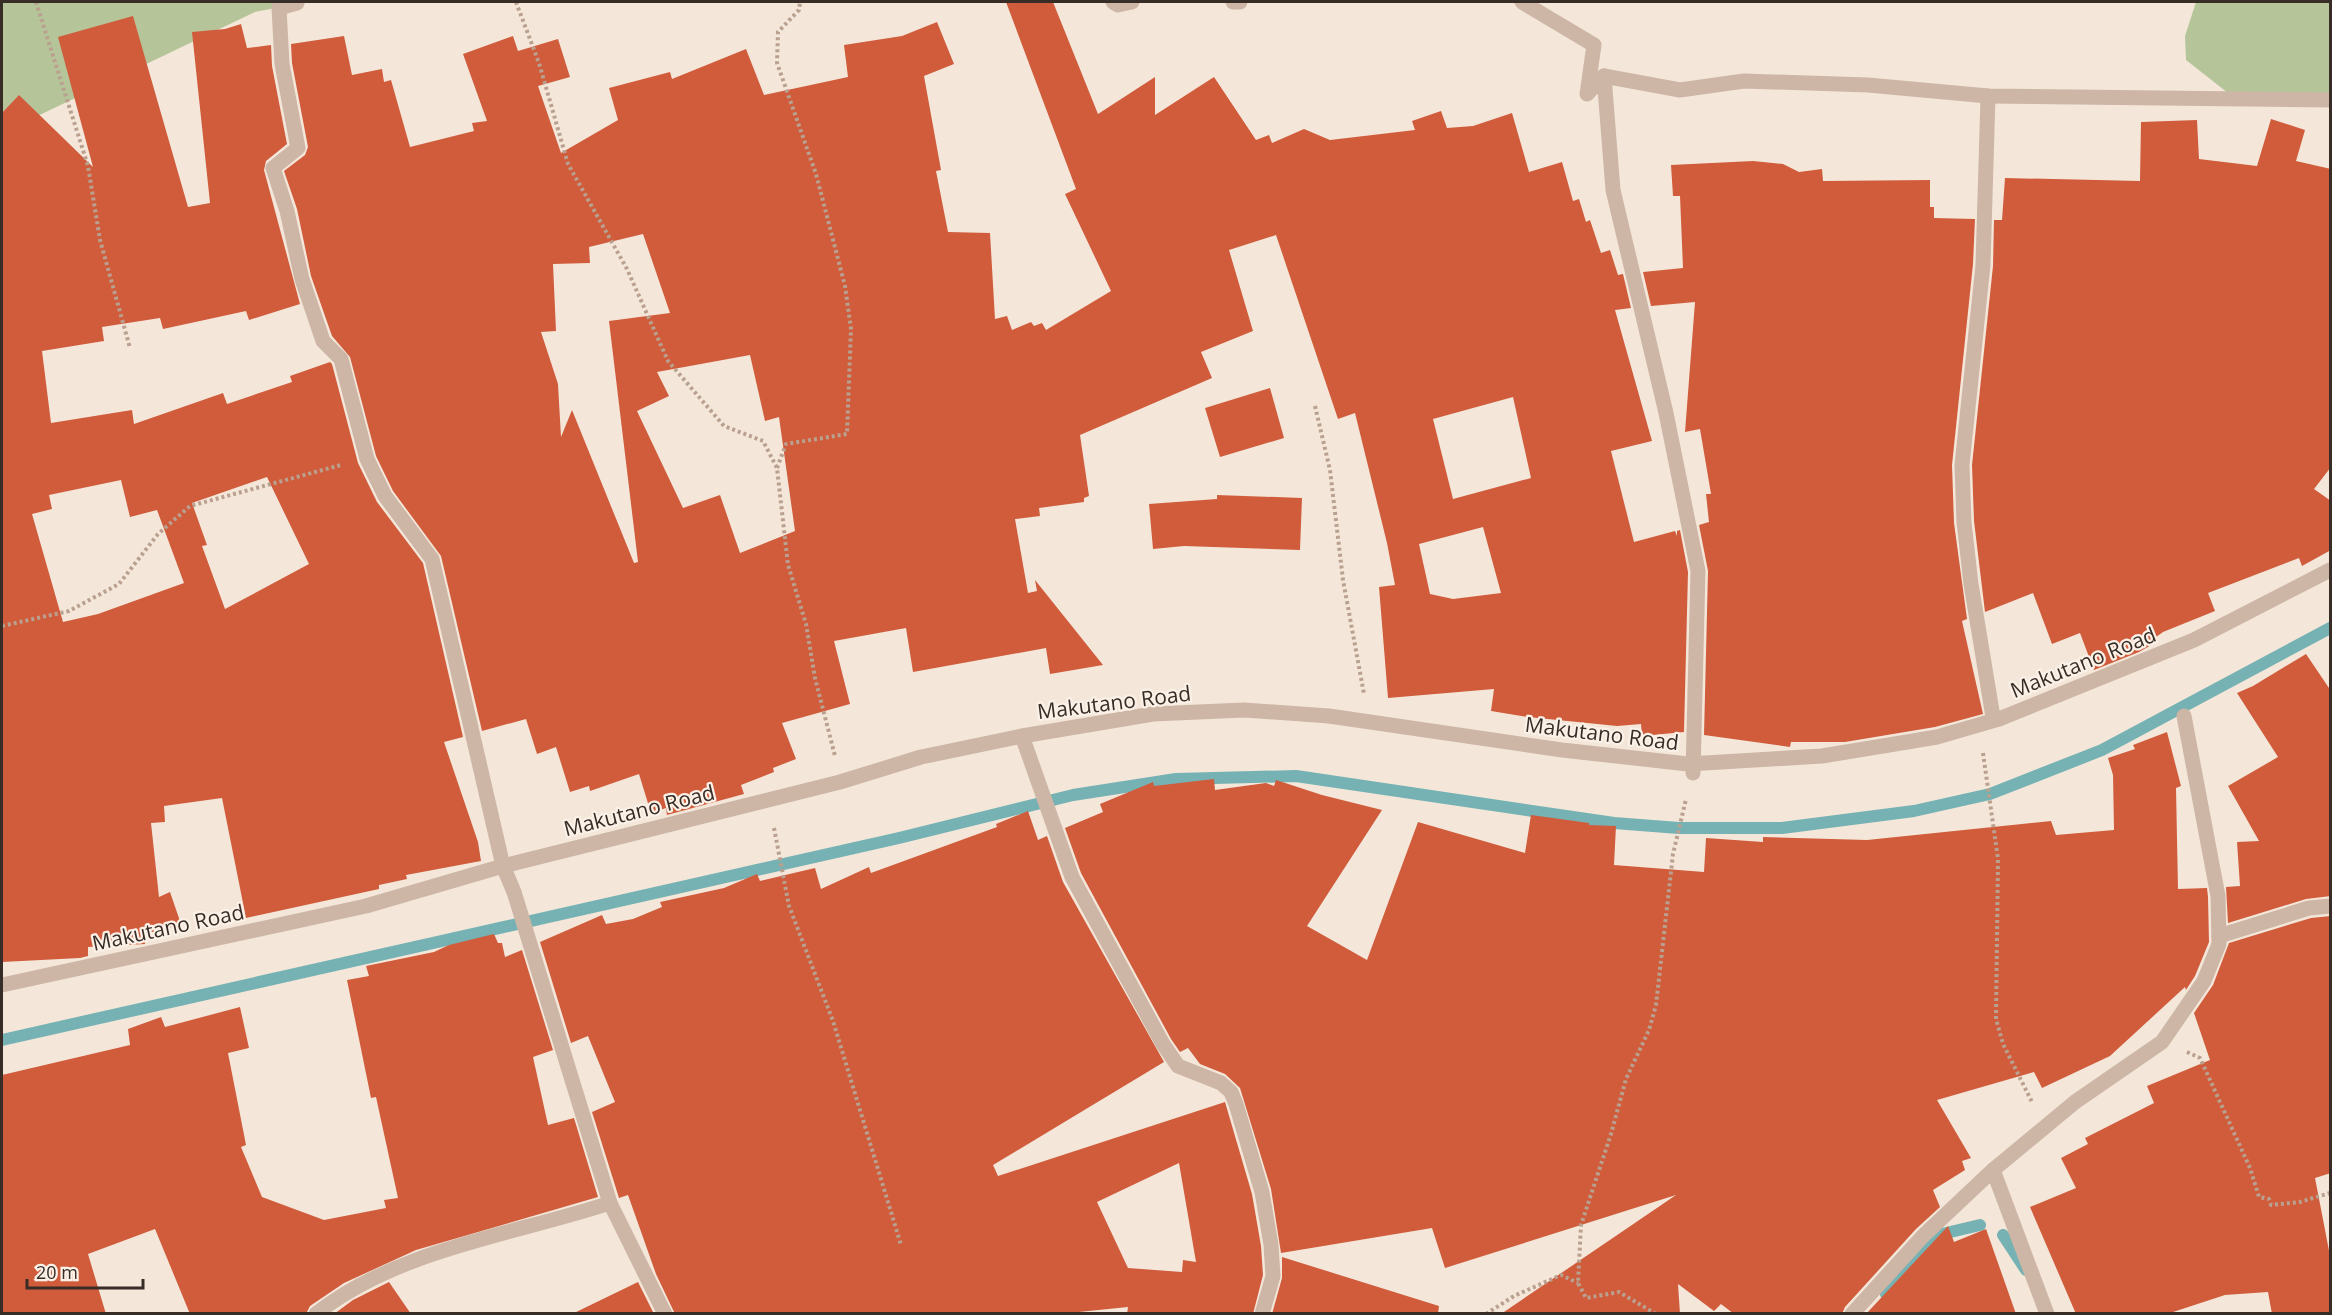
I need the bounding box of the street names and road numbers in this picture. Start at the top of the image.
street label: Makutano Road [2006,620,2160,704]
street label: Makutano Road [1036,679,1192,725]
street label: Makutano Road [1524,710,1680,756]
street label: Makutano Road [561,778,717,842]
street label: Makutano Road [89,897,247,957]

